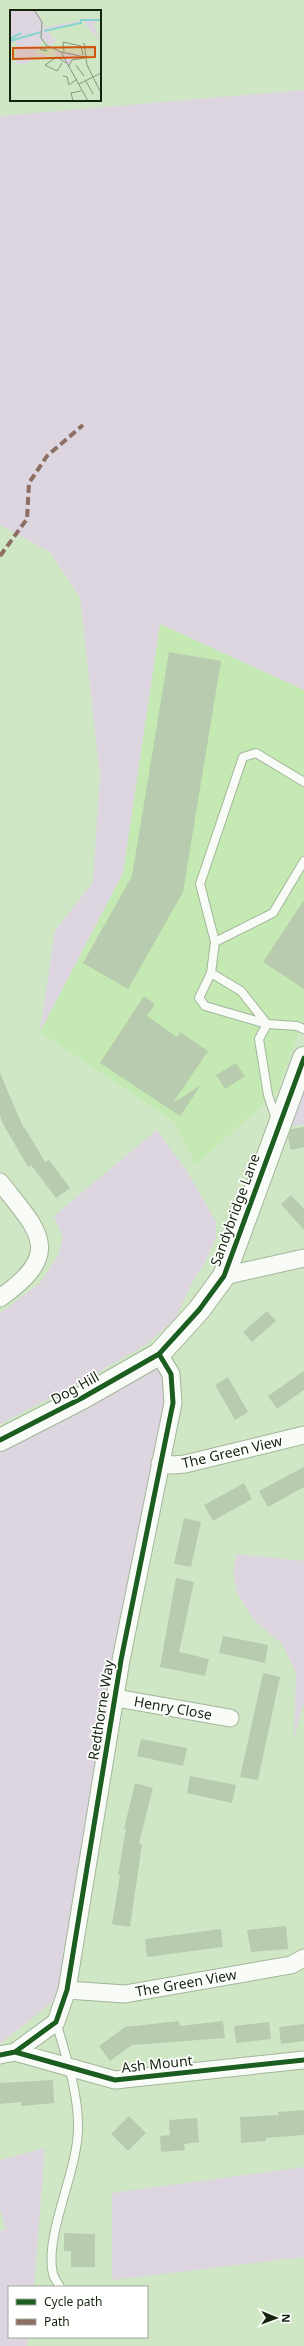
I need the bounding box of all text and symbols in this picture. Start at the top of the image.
inset map [10,10,101,101]
street label: Sandybridge Lane [205,1151,264,1269]
street label: Dog Hill [47,1367,102,1409]
street label: The Green View [180,1431,284,1472]
street label: Redthorne Way [83,1658,118,1761]
street label: Henry Close [133,1691,214,1724]
street label: The Green View [134,1964,238,2001]
street label: Ash Mount [120,2050,193,2077]
legend [8,2286,148,2338]
text: Cycle path [44,2293,102,2310]
north arrow [256,2298,296,2338]
text: Path [44,2313,70,2330]
text: N [279,2314,294,2323]

